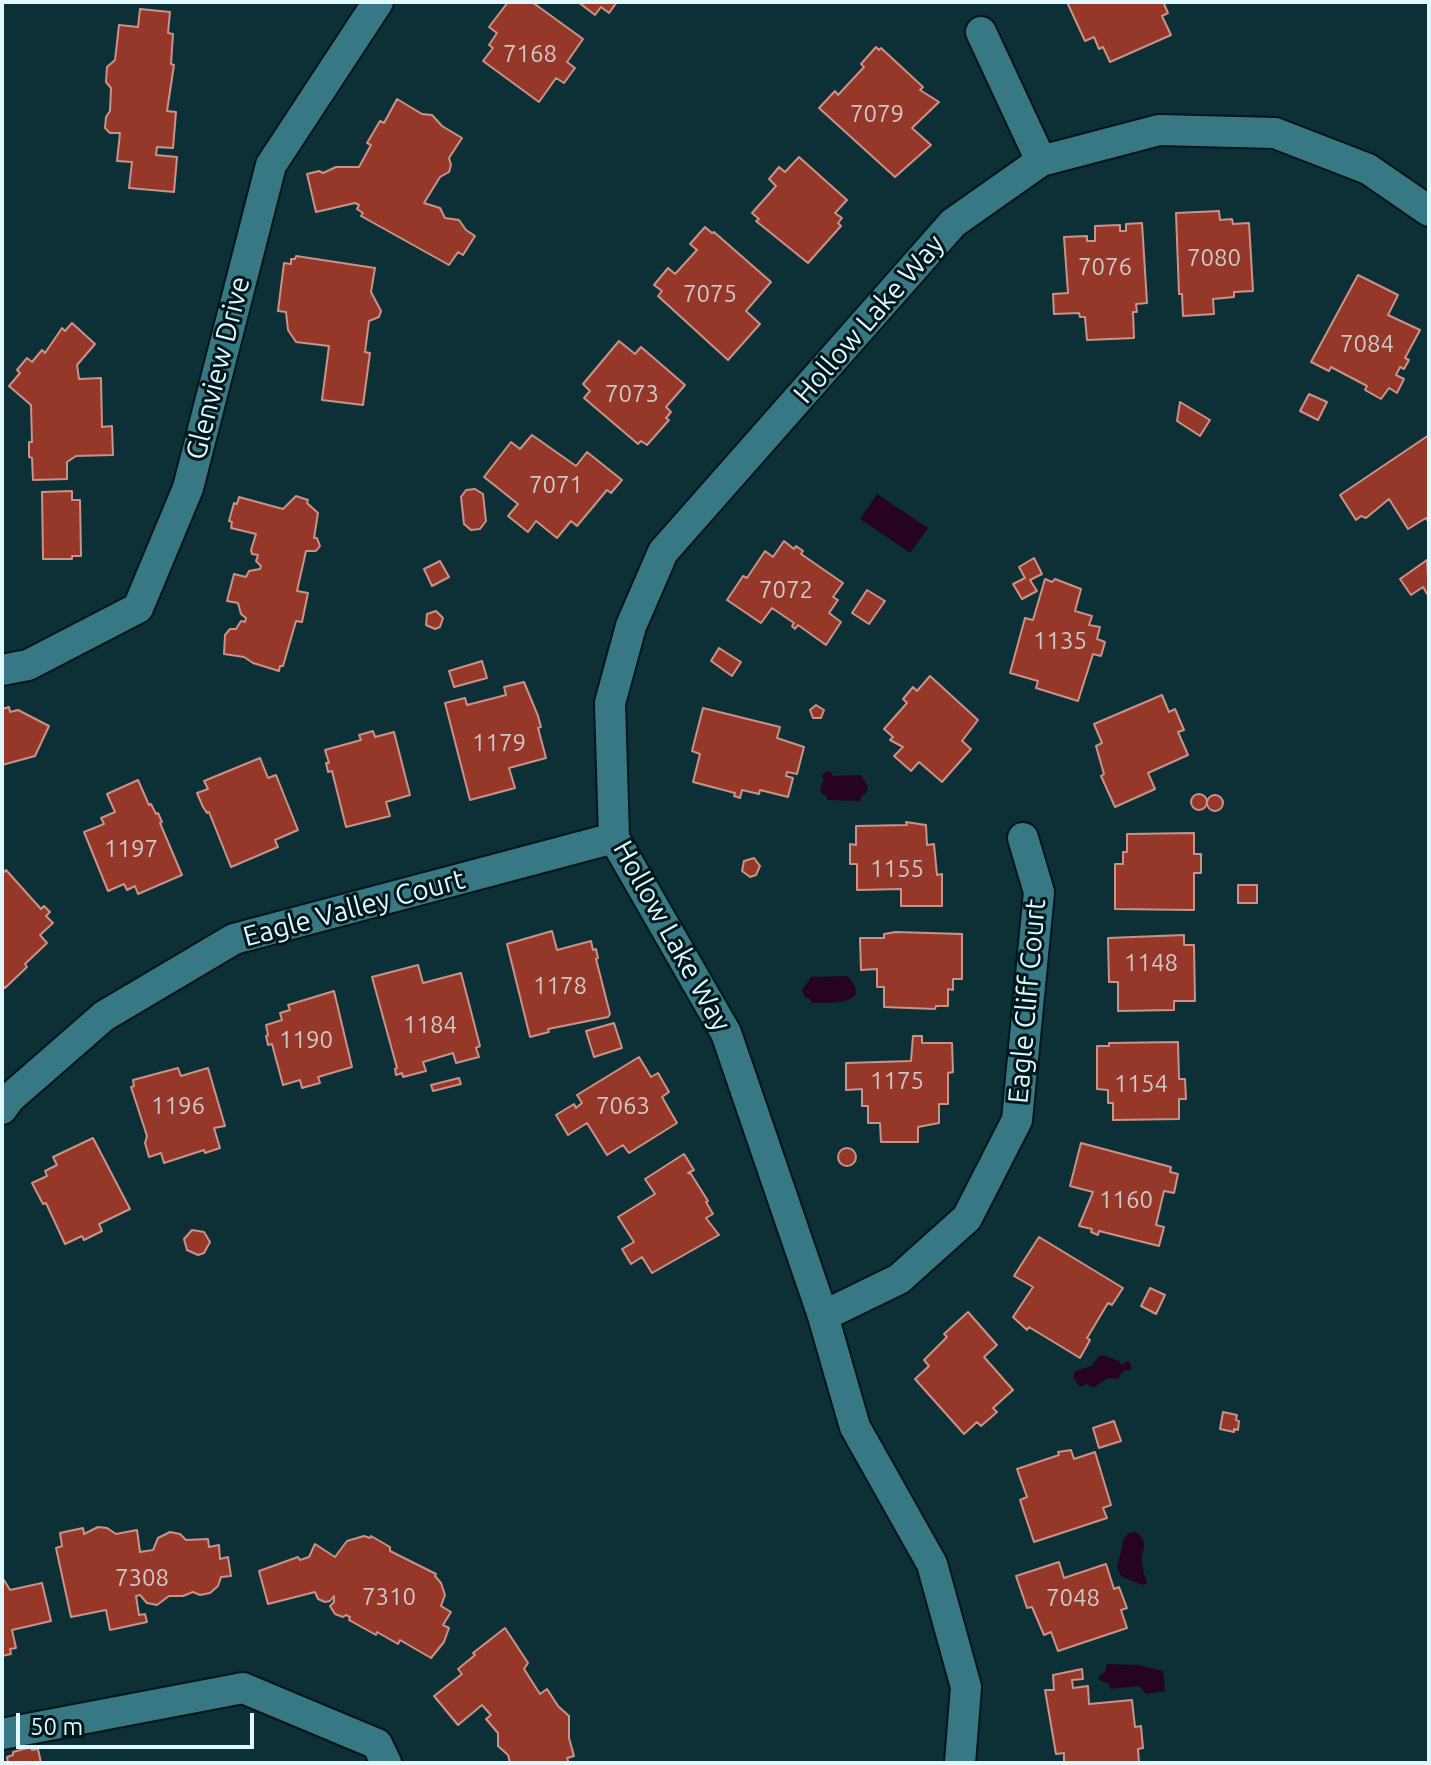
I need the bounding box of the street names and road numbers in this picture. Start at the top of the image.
street label: Hollow Lake Way [787,228,951,410]
street label: Glenview Drive [179,273,257,463]
street label: Hollow Lake Way [606,835,738,1037]
street label: Eagle Valley Court [239,862,469,954]
street label: Eagle Cliff Court [1001,897,1053,1105]

